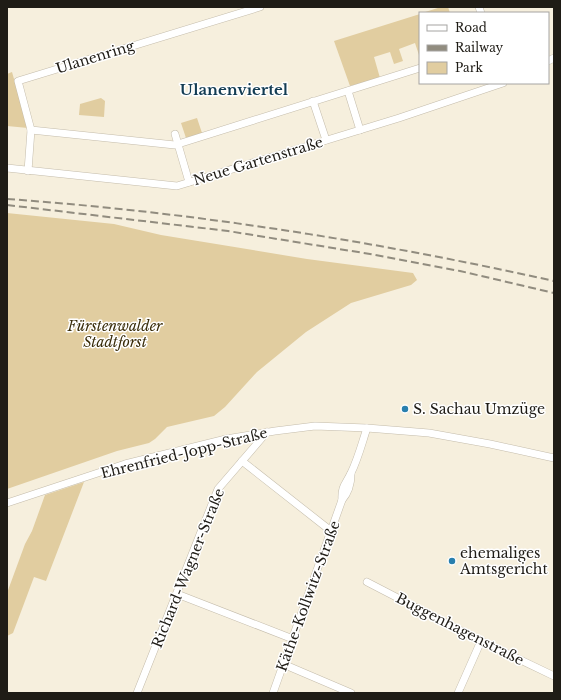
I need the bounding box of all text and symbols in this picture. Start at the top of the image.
legend [419,12,549,84]
text: Road [455,20,487,35]
street label: Ulanenring [54,36,137,77]
text: Railway [455,40,504,55]
text: Park [455,60,483,75]
district label: Ulanenviertel [180,80,289,99]
street label: Neue Gartenstraße [191,133,325,189]
park label: Fürstenwalder Stadtforst [67,317,163,351]
place label: S. Sachau Umzüge [413,400,545,418]
marker: S. Sachau Umzüge [400,404,410,414]
street label: Ehrenfried-Jopp-Straße [99,424,269,482]
street label: Richard-Wagner-Straße [148,486,228,650]
street label: Käthe-Kollwitz-Straße [272,518,344,674]
place label: ehemaliges Amtsgericht [459,544,548,578]
marker: ehemaliges Amtsgericht [447,556,457,566]
street label: Buggenhagenstraße [393,589,527,669]

